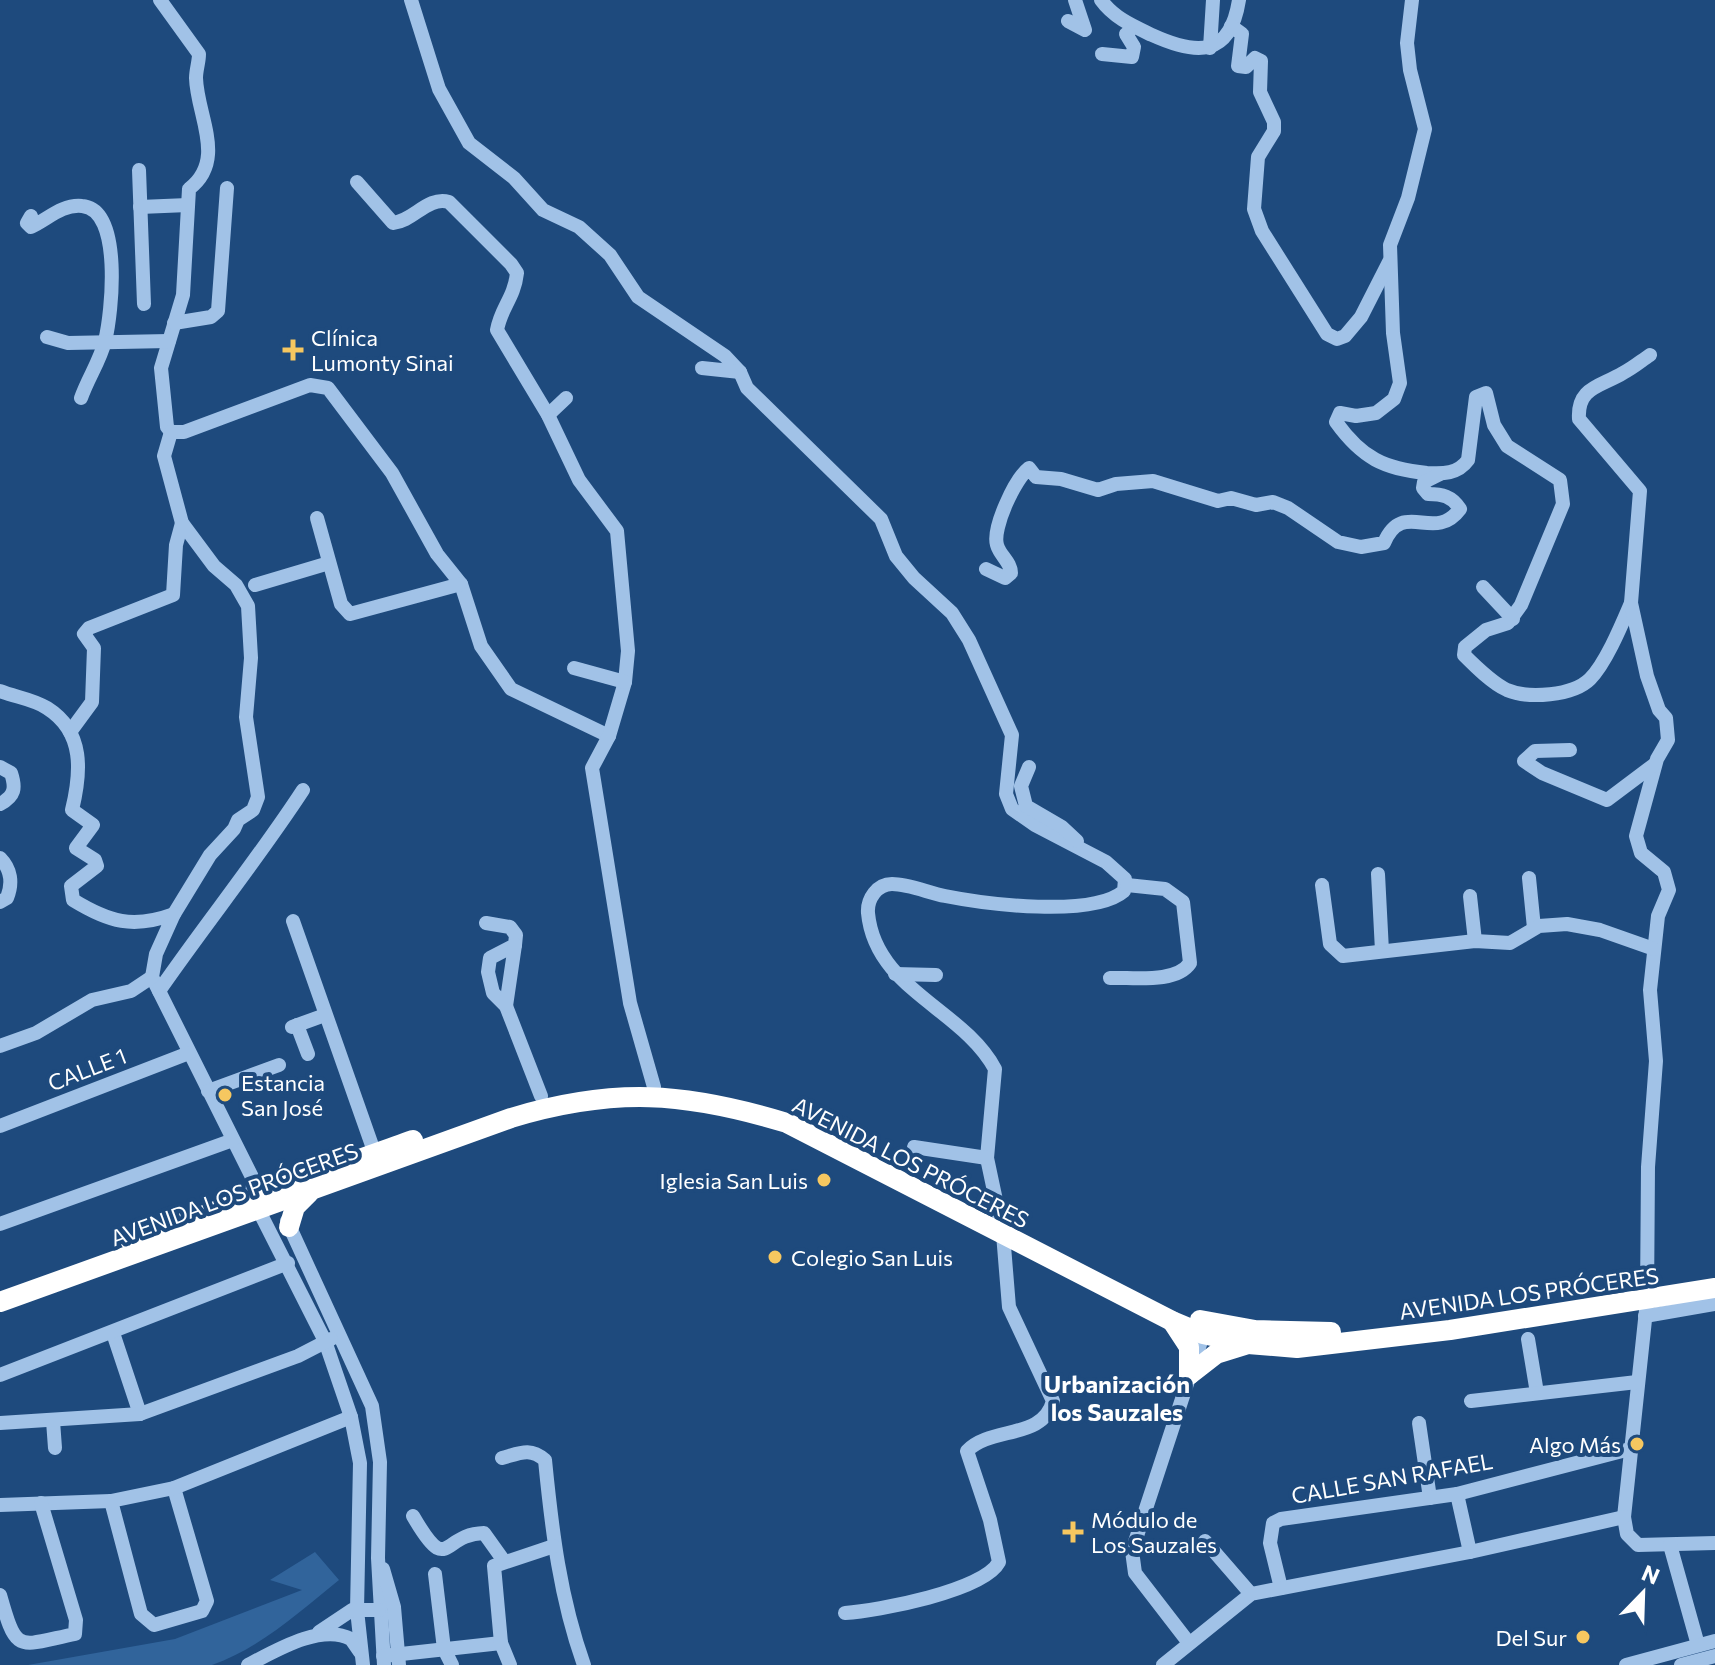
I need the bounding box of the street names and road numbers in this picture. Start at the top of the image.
street label: CALLE 1 [44,1042,130,1096]
street label: AVENIDA LOS PRÓCERES [788,1091,1034,1233]
street label: AVENIDA LOS PRÓCERES [106,1137,362,1251]
street label: AVENIDA LOS PRÓCERES [1398,1261,1661,1325]
street label: CALLE SAN RAFAEL [1289,1447,1495,1509]

